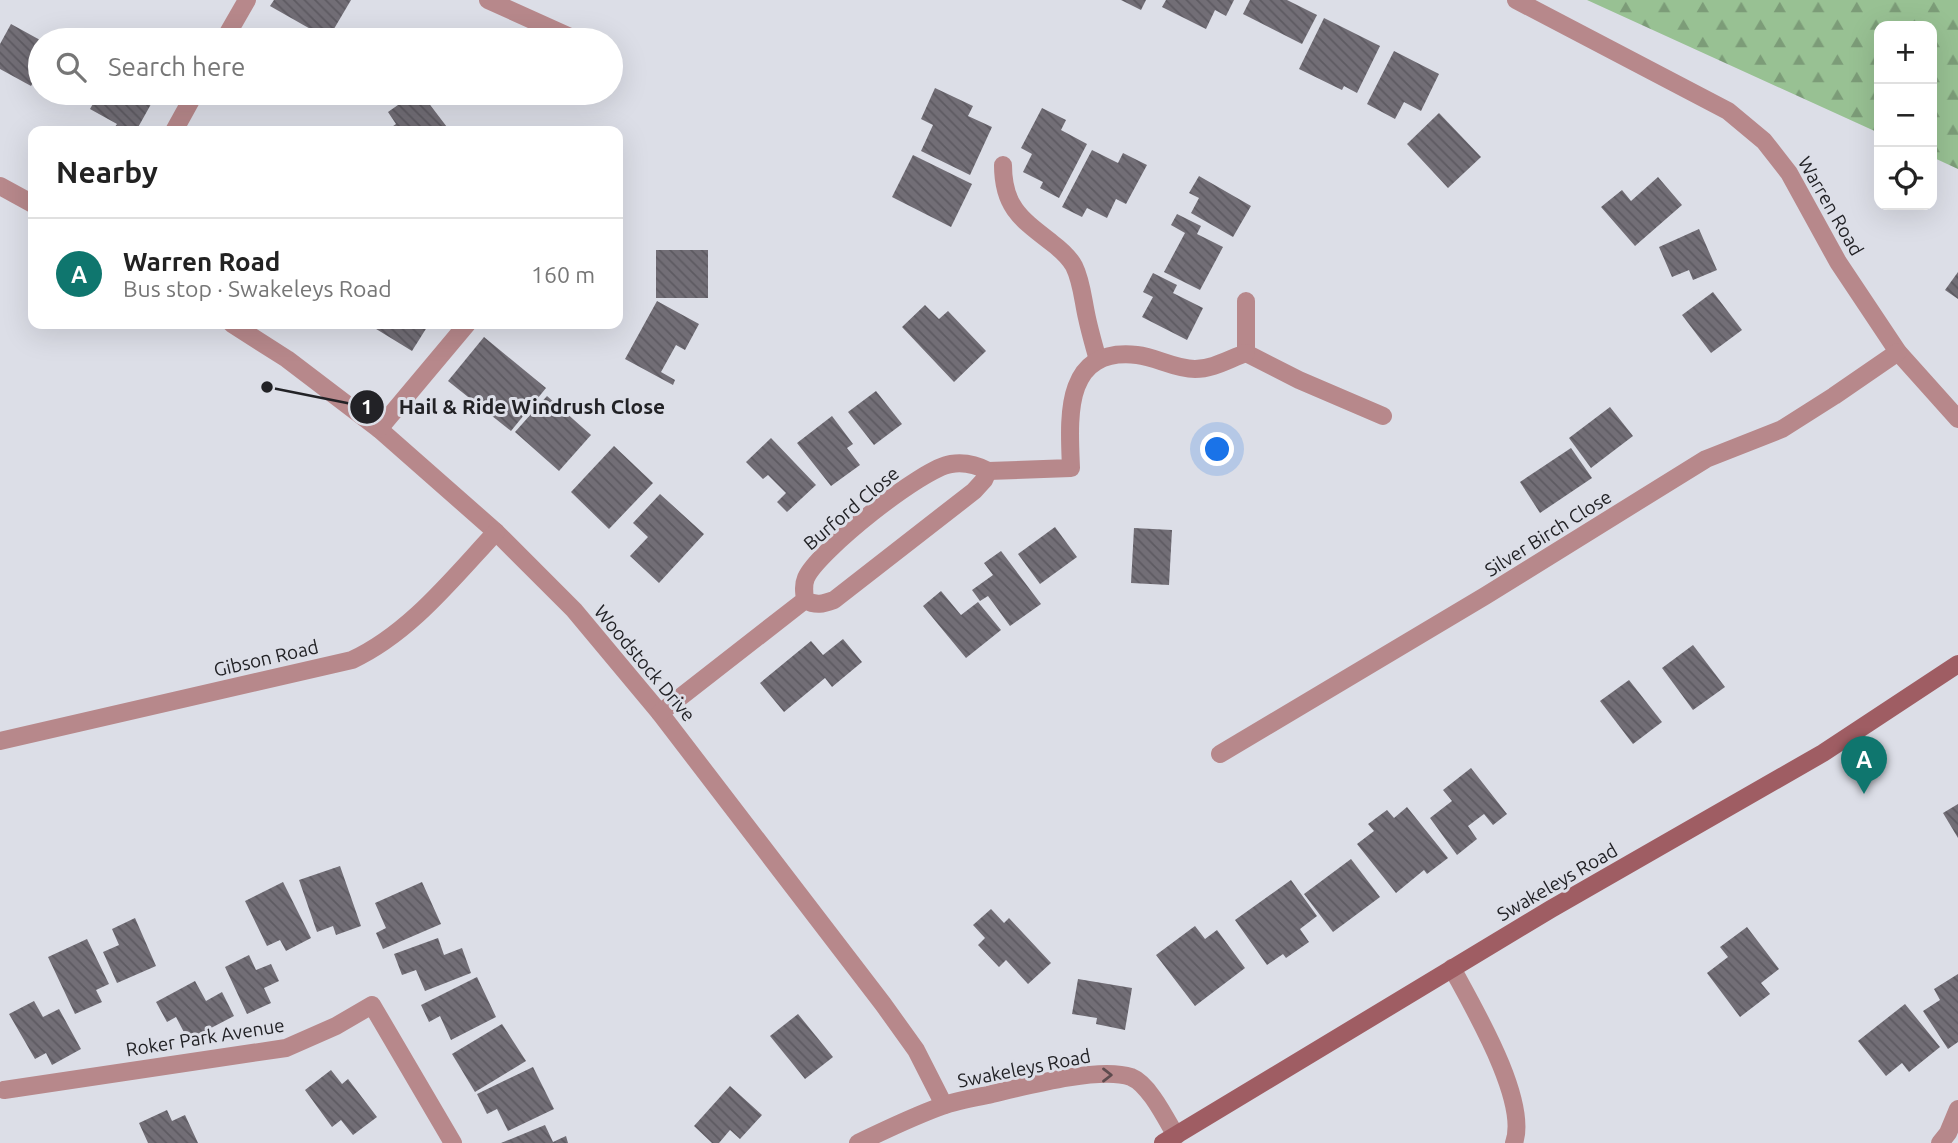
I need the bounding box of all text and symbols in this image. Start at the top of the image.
map controls [1874,21,1937,210]
button: + [1874,21,1937,84]
search box [28,28,623,105]
icon: search [52,48,90,86]
text: Search here [108,52,245,81]
button: − [1874,84,1937,147]
button: locate [1874,147,1937,210]
street label: Warren Road [1794,153,1868,259]
text: Nearby [56,155,158,189]
text: Warren Road [123,247,280,276]
text: A [71,262,87,287]
text: 160 m [531,262,595,287]
text: Bus stop · Swakeleys Road [123,276,392,301]
callout: Hail & Ride Windrush Close [349,386,679,428]
text: 1 [361,394,373,418]
text: Hail & Ride Windrush Close [399,394,665,418]
your location [1200,432,1234,466]
street label: Burford Close [799,462,903,554]
street label: Silver Birch Close [1481,485,1615,581]
street label: Woodstock Drive [590,600,700,726]
street label: Gibson Road [212,635,320,681]
pin: A [1841,736,1887,794]
street label: Swakeleys Road [1493,839,1621,925]
street label: Roker Park Avenue [124,1014,286,1060]
street label: Swakeleys Road [956,1044,1092,1092]
one-way arrow [1102,1067,1112,1083]

